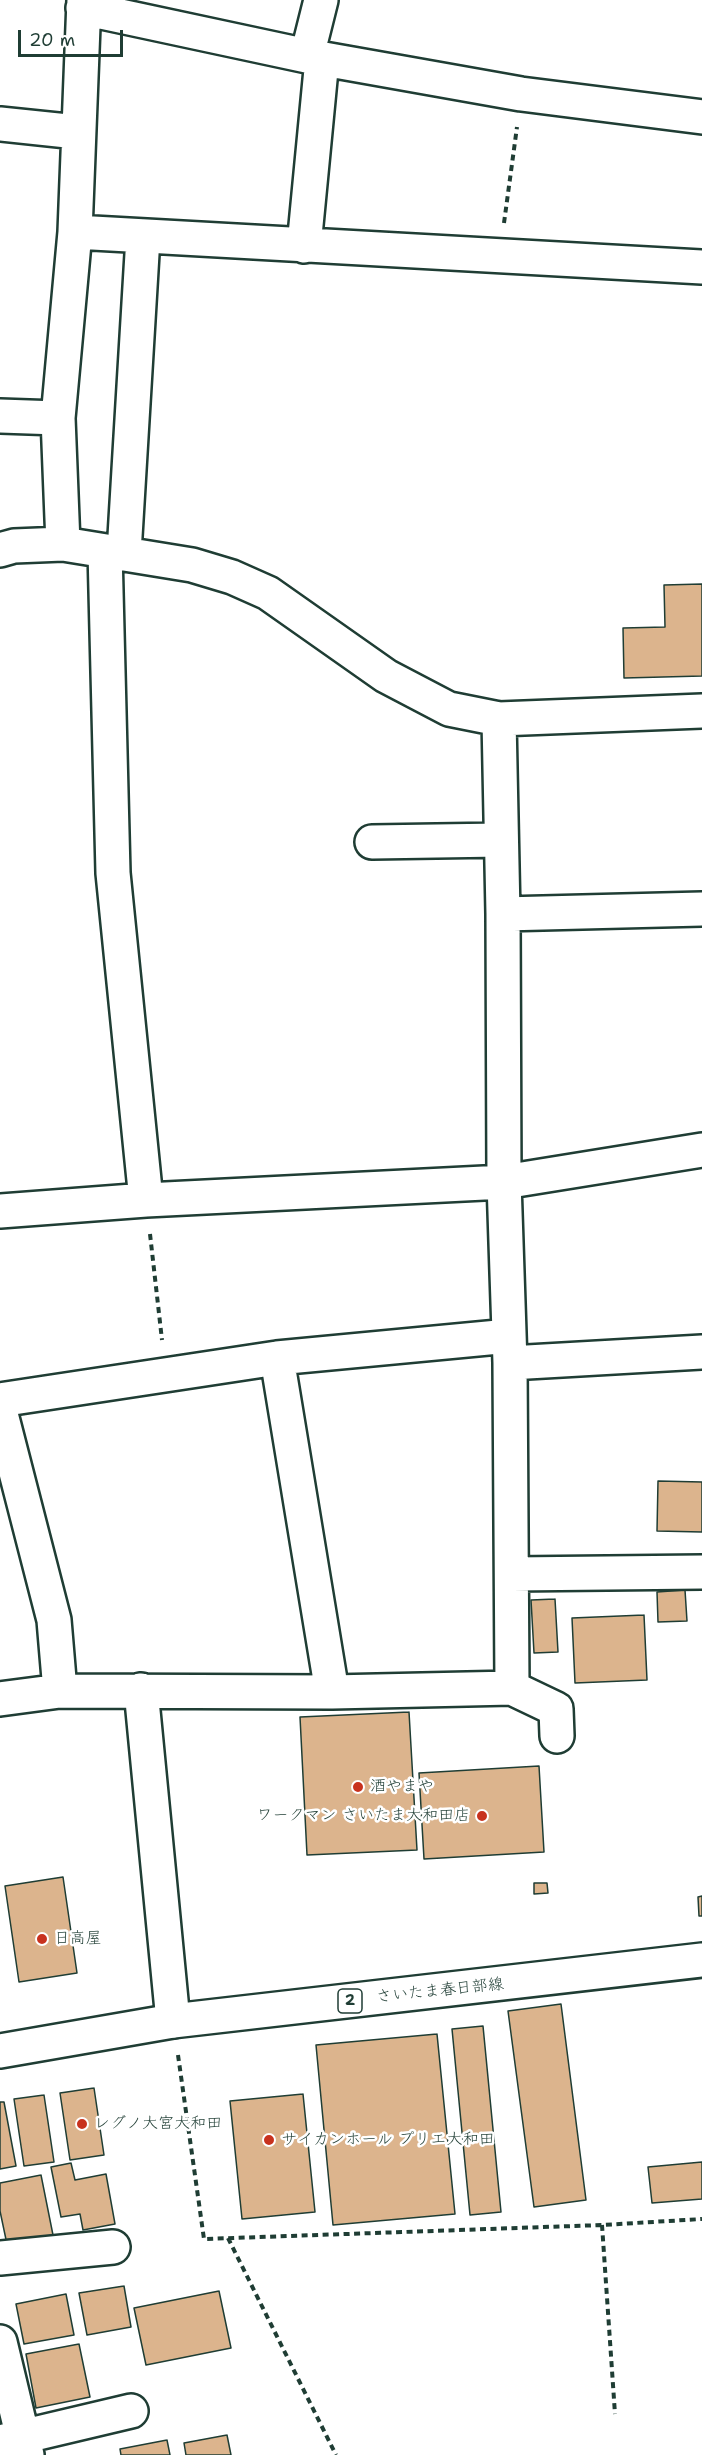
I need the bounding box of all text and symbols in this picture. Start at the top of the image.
scale bar [21,18,126,56]
text: 20 m [29,28,75,52]
place label: 酒やまや [370,1777,434,1797]
marker: 酒やまや [351,1780,365,1794]
place label: ワークマン さいたま大和田店 [257,1806,470,1826]
marker: ワークマン さいたま大和田店 [475,1809,489,1823]
place label: 日高屋 [54,1929,102,1949]
marker: 日高屋 [35,1932,49,1946]
street label: さいたま春日部線 [375,1975,505,2007]
road number: 2 [338,1989,362,2013]
place label: レグノ大宮大和田 [94,2114,222,2134]
marker: レグノ大宮大和田 [75,2117,89,2131]
place label: サイカンホール プリエ大和田 [281,2130,494,2150]
marker: サイカンホール プリエ大和田 [262,2133,276,2147]

